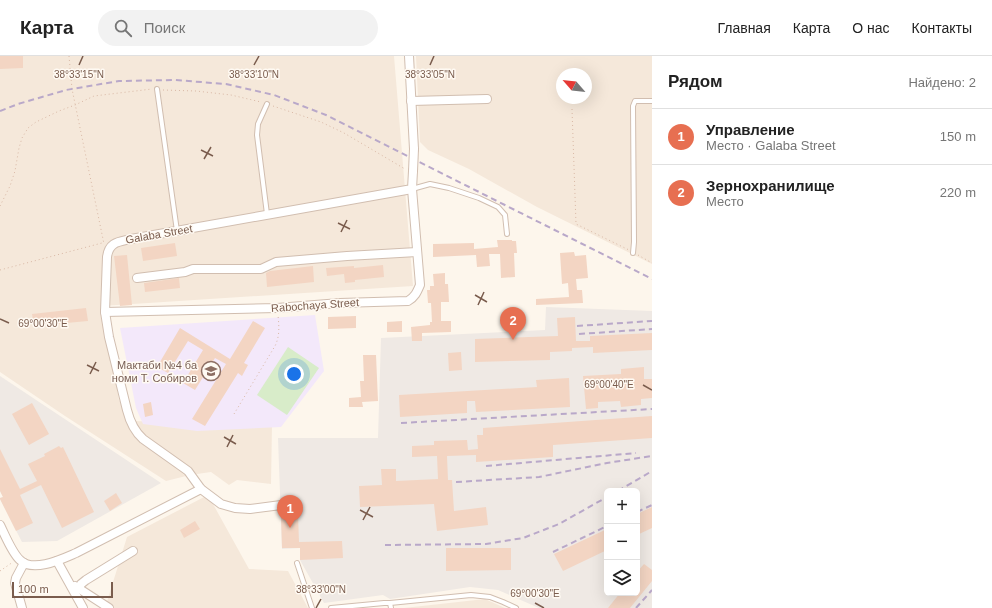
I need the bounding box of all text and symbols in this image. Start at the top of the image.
search box [98,10,378,46]
text: Карта [20,17,74,38]
icon: search [112,17,134,39]
text: Поиск [144,19,185,36]
text: Главная [717,20,771,36]
text: Карта [793,20,830,36]
text: О нас [852,20,890,36]
text: Контакты [912,20,972,36]
north arrow [556,68,592,104]
text: 38°33'15"N [54,69,104,80]
text: 38°33'10"N [229,69,279,80]
text: 38°33'05"N [405,69,455,80]
text: Рядом [668,72,723,91]
text: Найдено: 2 [908,75,976,90]
text: Управление [706,121,795,138]
text: 1 [677,129,685,144]
text: 150 m [940,129,976,144]
text: Место · Galaba Street [706,138,836,153]
text: Зернохранилище [706,177,835,194]
text: 2 [677,185,685,200]
text: 220 m [940,185,976,200]
text: Место [706,194,744,209]
street label: Galaba Street [125,222,193,246]
street label: Rabochaya Street [271,296,359,314]
pin: 2 [500,307,526,340]
text: 69°00'30"E [18,318,68,329]
place label: Мактаби №4 ба номи Т. Собиров [112,359,198,384]
school or university icon: Мактаби №4 ба номи Т. Собиров [200,360,222,382]
your location [284,364,304,384]
text: 69°00'40"E [584,379,634,390]
map controls [604,488,640,596]
button: + [604,488,640,524]
pin: 1 [277,495,303,528]
button: − [604,524,640,560]
button: layers [604,560,640,596]
scale bar [12,580,113,599]
text: 100 m [18,583,49,595]
text: 38°33'00"N [296,584,346,595]
text: 69°00'30"E [510,588,560,599]

